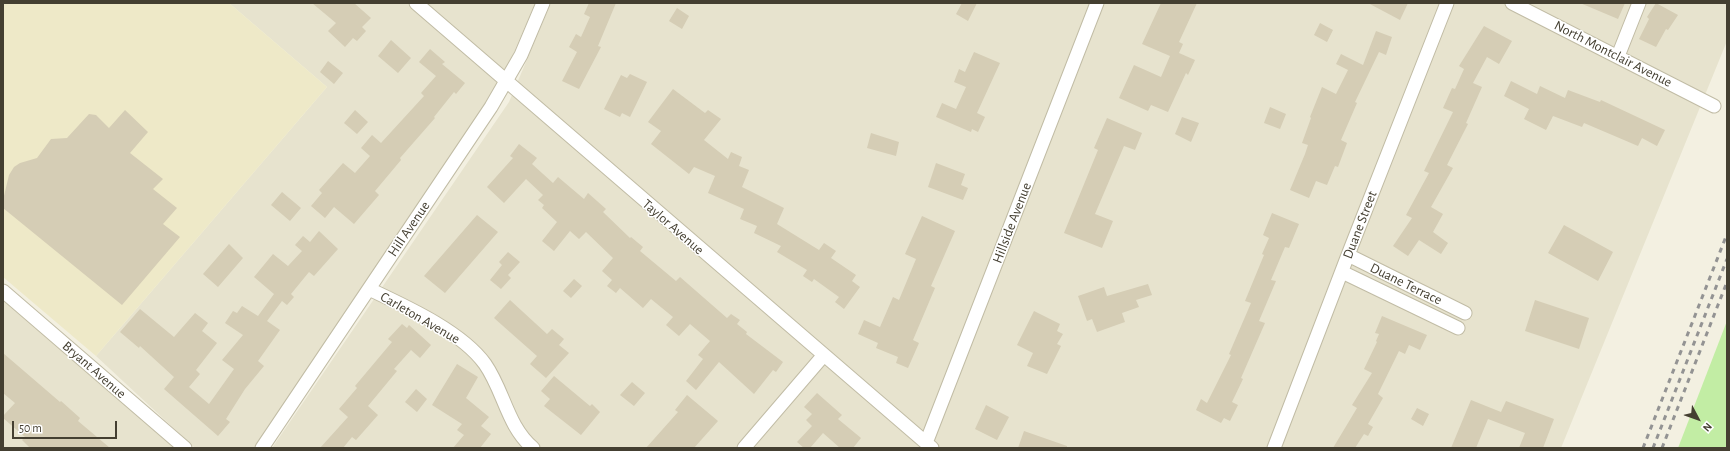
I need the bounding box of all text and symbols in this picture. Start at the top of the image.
street label: North Montclair Avenue [1551,17,1675,91]
street label: Hillside Avenue [989,180,1035,266]
street label: Duane Street [1339,189,1381,261]
street label: Taylor Avenue [639,196,707,258]
street label: Hill Avenue [384,198,434,260]
street label: Duane Terrace [1367,259,1445,309]
street label: Carleton Avenue [377,288,463,348]
street label: Bryant Avenue [59,338,129,402]
north arrow [1678,399,1718,439]
scale bar [14,413,119,439]
text: N [1701,421,1714,434]
text: 50 m [19,422,42,434]

